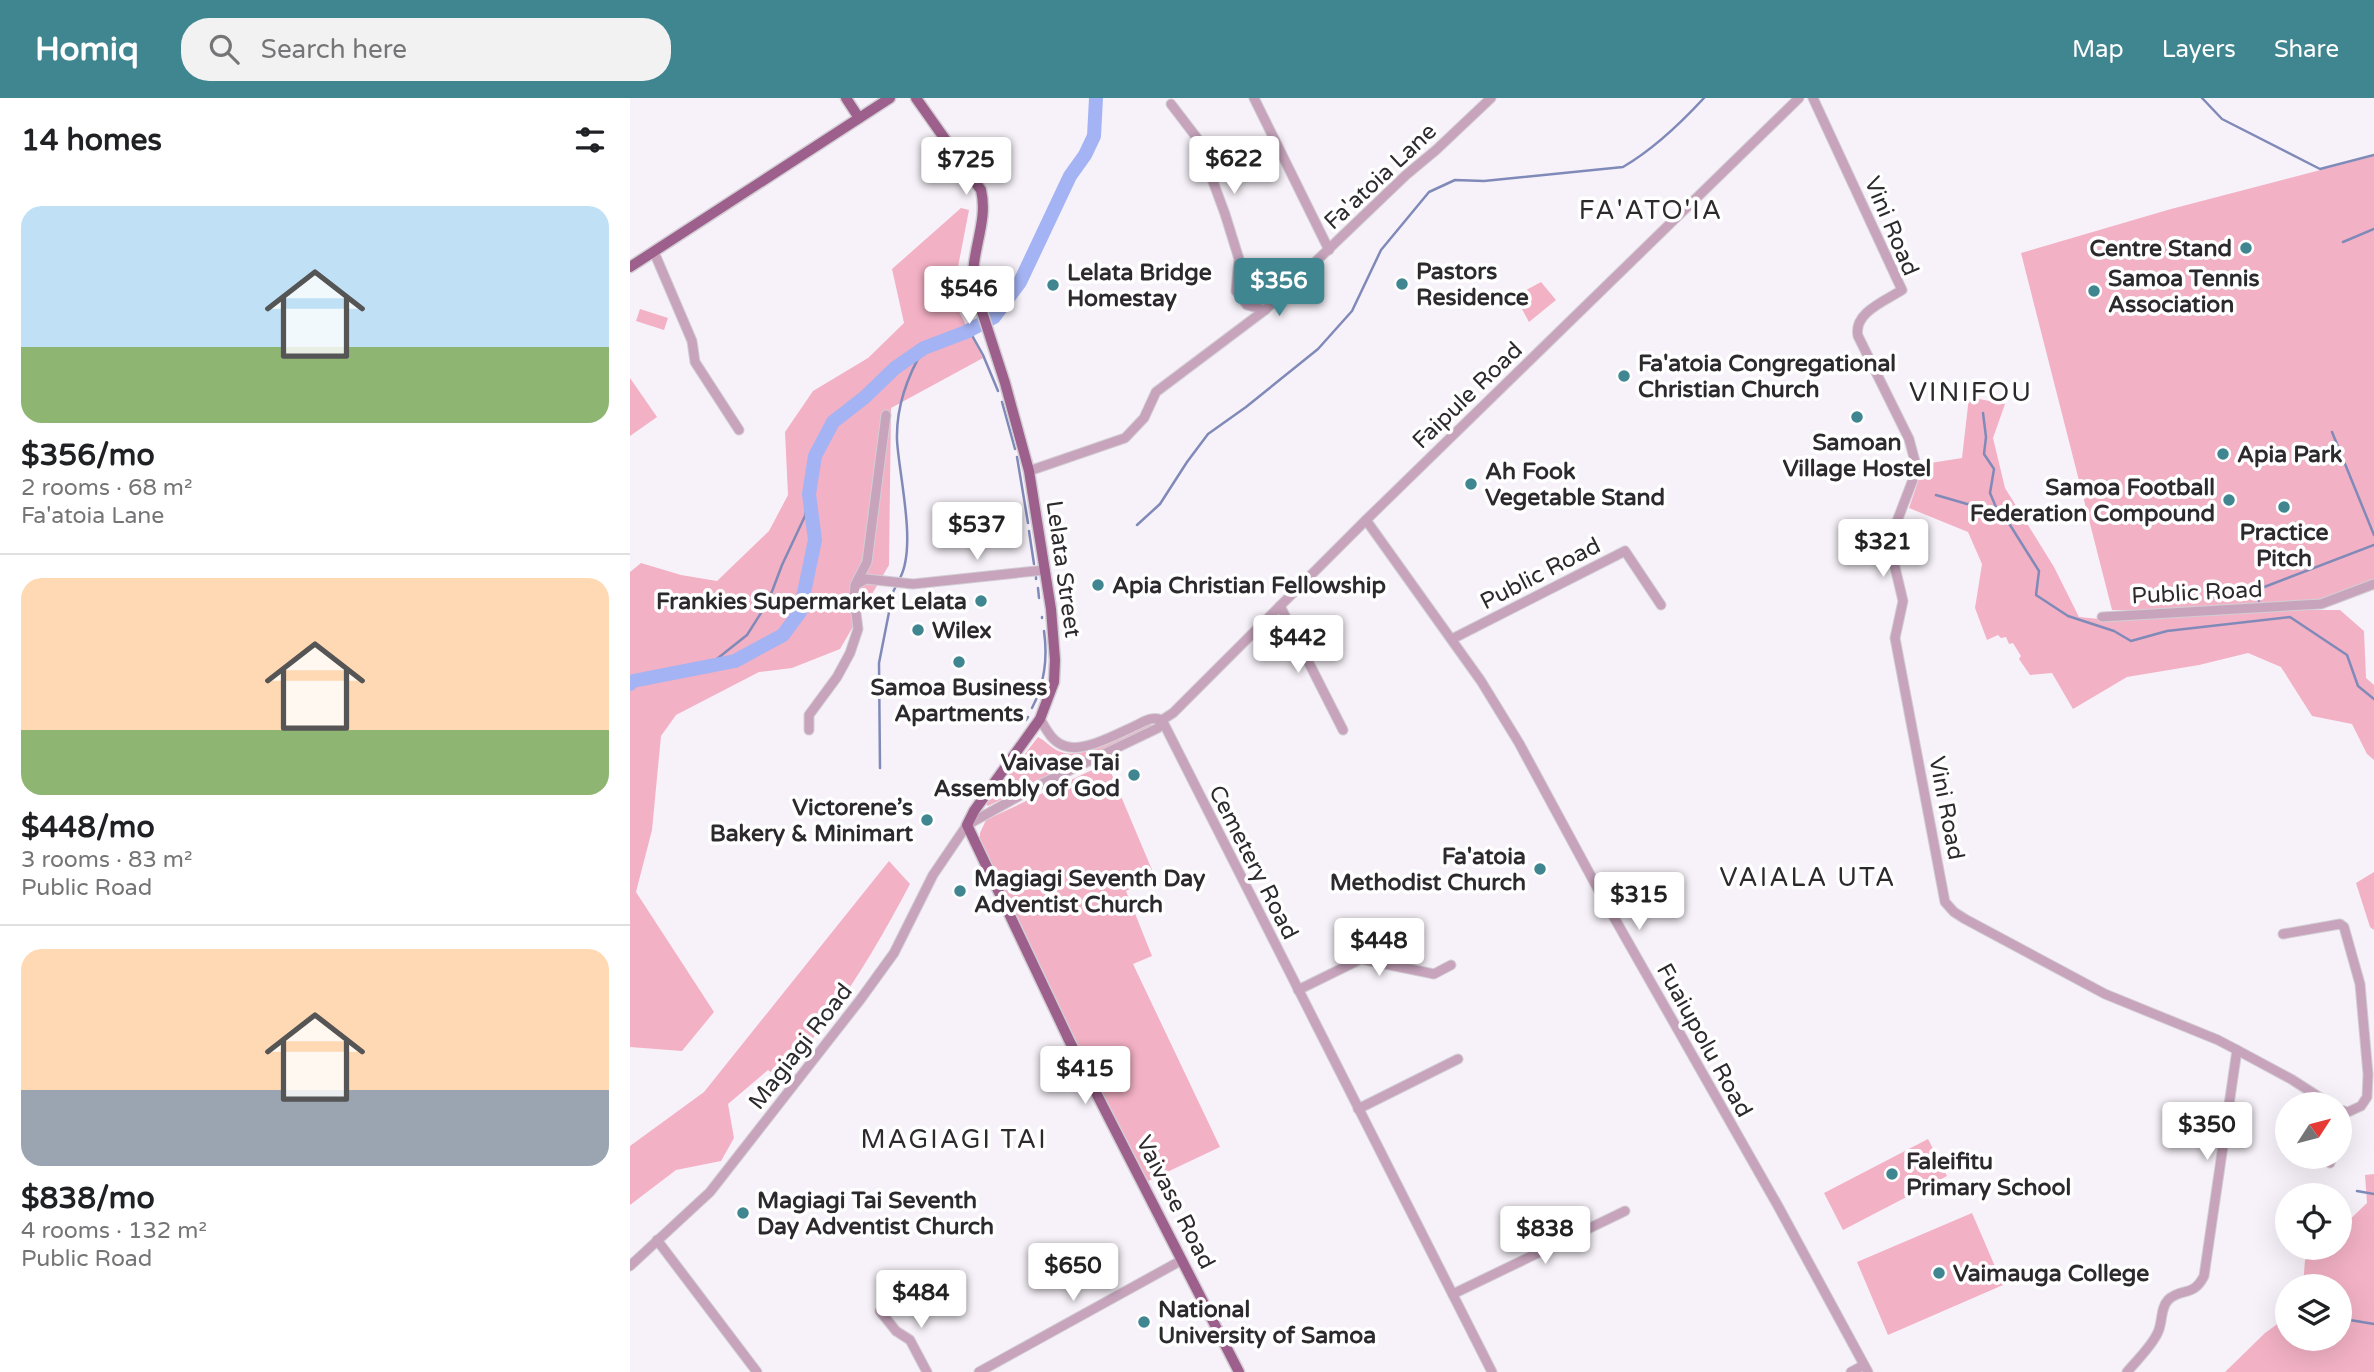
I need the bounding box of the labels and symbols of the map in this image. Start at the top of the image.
street label: Fa'atoia Lane [1319,118,1443,236]
pin: $622 [1193,136,1275,196]
pin: $725 [925,138,1007,197]
street label: Vini Road [1858,173,1924,280]
district label: FA'ATO'IA [1579,195,1723,226]
place label: Centre Stand [2089,235,2232,263]
marker: Centre Stand [2238,240,2254,256]
pin: $356 [1238,258,1320,318]
place label: Pastors Residence [1416,258,1529,312]
place label: Lelata Bridge Homestay [1067,259,1212,313]
place label: Samoa Tennis Association [2108,265,2259,319]
pin: $546 [928,266,1010,326]
marker: Pastors Residence [1394,276,1410,292]
marker: Lelata Bridge Homestay [1045,277,1061,293]
marker: Samoa Tennis Association [2086,283,2102,299]
street label: Faipule Road [1407,336,1528,455]
place label: Fa'atoia Congregational Christian Church [1638,350,1896,404]
marker: Fa'atoia Congregational Christian Church [1616,368,1632,384]
district label: VINIFOU [1909,377,2033,408]
marker: Samoan Village Hostel [1849,409,1865,425]
place label: Samoan Village Hostel [1783,429,1931,483]
place label: Apia Park [2237,441,2343,469]
marker: Apia Park [2215,446,2231,462]
place label: Ah Fook Vegetable Stand [1485,458,1665,512]
place label: Samoa Football Federation Compound [1970,474,2215,528]
marker: Ah Fook Vegetable Stand [1463,476,1479,492]
marker: Samoa Football Federation Compound [2221,492,2237,508]
street label: Lelata Street [1040,499,1087,640]
marker: Practice Pitch [2276,499,2292,515]
pin: $537 [936,503,1018,562]
pin: $321 [1842,519,1924,579]
place label: Practice Pitch [2240,519,2328,573]
street label: Public Road [1476,532,1605,616]
place label: Apia Christian Fellowship [1112,572,1386,600]
street label: Public Road [2131,576,2263,610]
marker: Apia Christian Fellowship [1090,577,1106,593]
place label: Frankies Supermarket Lelata [656,588,967,616]
marker: Frankies Supermarket Lelata [973,593,989,609]
pin: $442 [1257,616,1339,675]
place label: Wilex [932,617,992,645]
marker: Wilex [910,622,926,638]
marker: Samoa Business Apartments [951,654,967,670]
place label: Samoa Business Apartments [871,674,1047,728]
place label: Vaivase Tai Assembly of God [934,749,1120,803]
street label: Vini Road [1922,754,1970,862]
marker: Vaivase Tai Assembly of God [1126,767,1142,783]
street label: Cemetery Road [1202,781,1304,944]
place label: Victorene’s Bakery & Minimart [710,794,913,848]
marker: Victorene’s Bakery & Minimart [919,812,935,828]
place label: Fa'atoia Methodist Church [1330,843,1526,897]
marker: Fa'atoia Methodist Church [1532,861,1548,877]
district label: VAIALA UTA [1719,862,1897,893]
place label: Magiagi Seventh Day Adventist Church [974,865,1206,919]
pin: $315 [1598,872,1680,932]
marker: Magiagi Seventh Day Adventist Church [952,883,968,899]
pin: $448 [1338,918,1420,978]
street label: Fuaiupolu Road [1650,959,1758,1122]
street label: Magiagi Road [743,978,859,1115]
pin: $415 [1044,1046,1126,1106]
north arrow [2275,1092,2352,1169]
pin: $350 [2166,1102,2248,1162]
district label: MAGIAGI TAI [860,1124,1048,1155]
street label: Vaivase Road [1129,1131,1221,1274]
place label: Faleifitu Primary School [1906,1148,2071,1202]
marker: Faleifitu Primary School [1884,1166,1900,1182]
place label: Magiagi Tai Seventh Day Adventist Church [757,1187,994,1241]
marker: Magiagi Tai Seventh Day Adventist Church [735,1205,751,1221]
pin: $838 [1504,1206,1586,1266]
pin: $650 [1032,1244,1114,1303]
place label: Vaimauga College [1953,1260,2149,1288]
marker: Vaimauga College [1931,1265,1947,1281]
pin: $484 [880,1270,962,1330]
place label: National University of Samoa [1158,1296,1376,1350]
marker: National University of Samoa [1136,1314,1152,1330]

